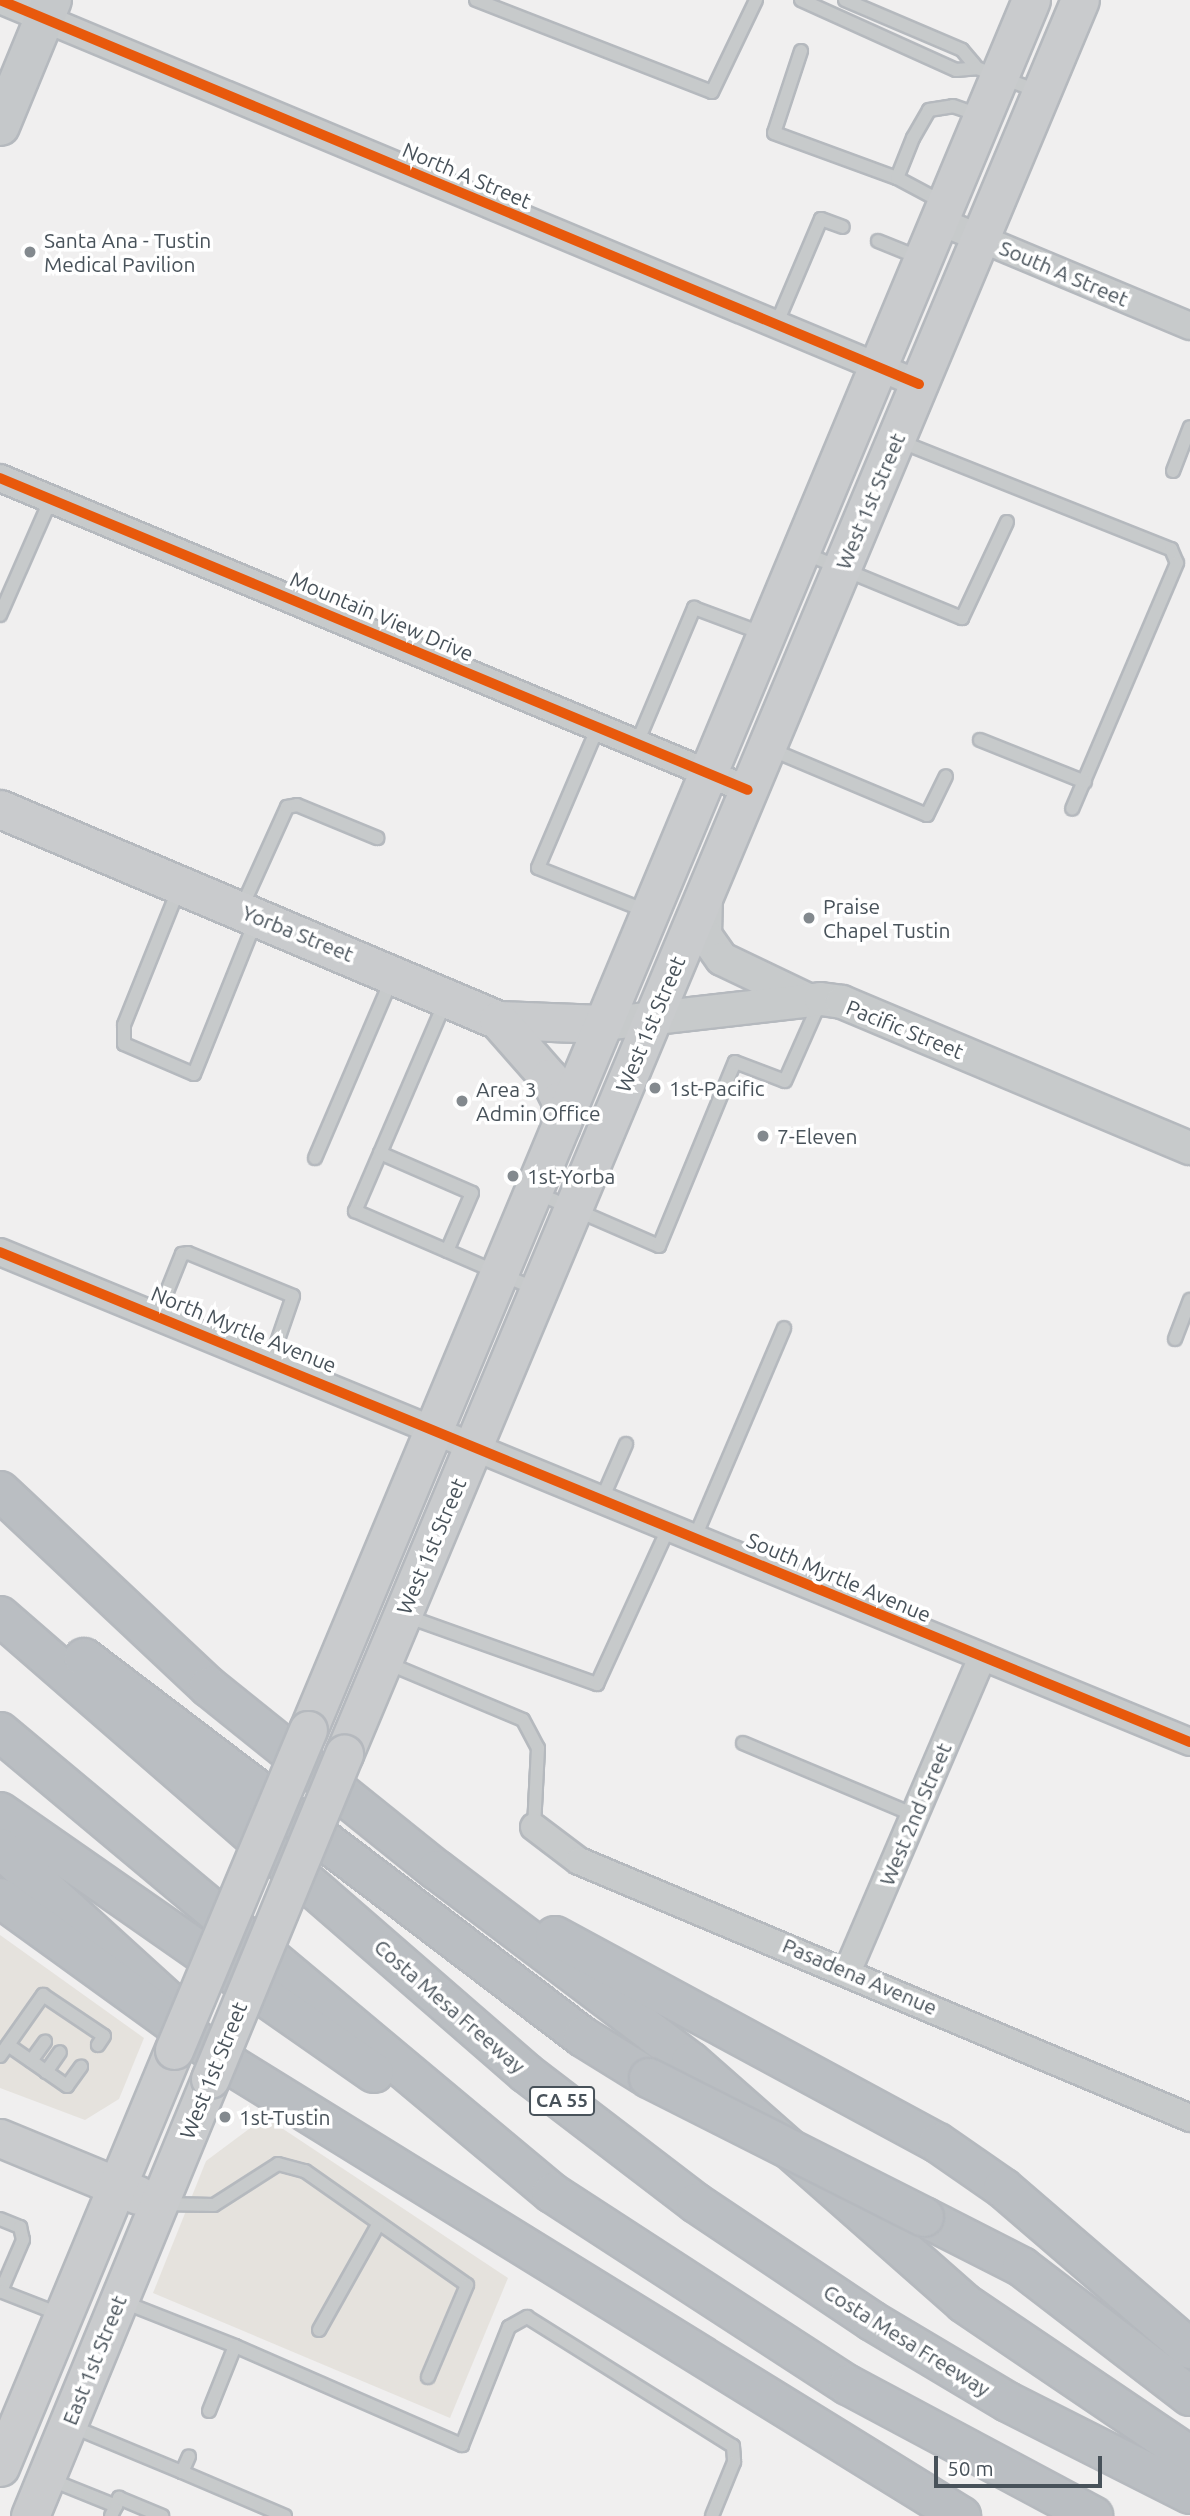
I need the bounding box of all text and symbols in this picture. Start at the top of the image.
street label: North A Street [399,137,535,213]
place label: Santa Ana - Tustin Medical Pavilion [44,227,211,277]
street label: South A Street [996,235,1132,311]
marker: Santa Ana - Tustin Medical Pavilion [22,244,38,260]
street label: West 1st Street [830,429,910,573]
street label: Mountain View Drive [286,566,478,666]
place label: Praise Chapel Tustin [823,893,950,943]
street label: Yorba Street [239,899,357,967]
marker: Praise Chapel Tustin [801,910,817,926]
street label: West 1st Street [610,952,690,1096]
street label: Pacific Street [843,994,967,1064]
place label: 1st-Pacific [669,1075,765,1101]
place label: Area 3 Admin Office [476,1076,601,1126]
marker: 1st-Pacific [647,1080,663,1096]
marker: Area 3 Admin Office [454,1093,470,1109]
place label: 7-Eleven [777,1123,858,1149]
marker: 7-Eleven [755,1128,771,1144]
place label: 1st-Yorba [527,1163,615,1189]
marker: 1st-Yorba [505,1168,521,1184]
street label: North Myrtle Avenue [148,1280,340,1378]
street label: West 1st Street [391,1474,471,1618]
street label: South Myrtle Avenue [743,1527,935,1627]
street label: West 2nd Street [874,1739,956,1889]
street label: Pasadena Avenue [779,1932,941,2020]
street label: Costa Mesa Freeway [369,1934,531,2078]
street label: West 1st Street [174,1998,252,2142]
road number: CA 55 [529,2086,595,2116]
place label: 1st-Tustin [239,2104,330,2130]
marker: 1st-Tustin [217,2109,233,2125]
street label: Costa Mesa Freeway [819,2279,995,2401]
street label: East 1st Street [57,2292,131,2428]
scale bar [938,2442,1106,2486]
text: 50 m [947,2456,994,2480]

